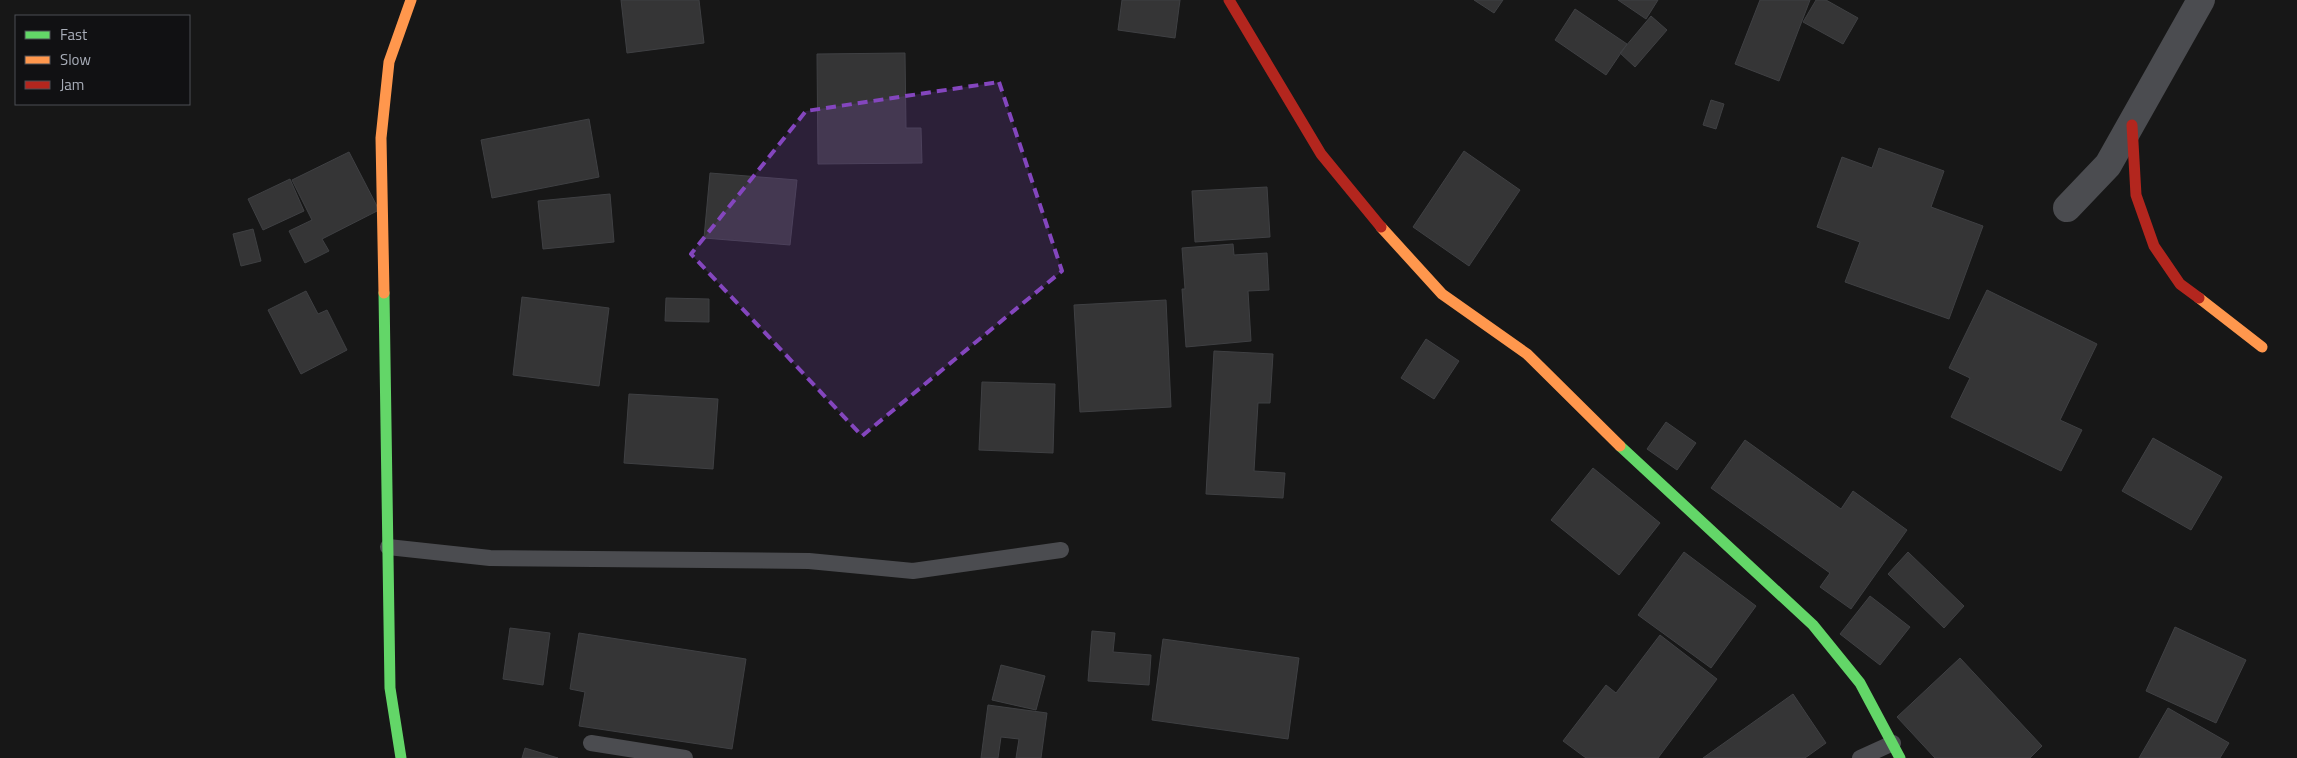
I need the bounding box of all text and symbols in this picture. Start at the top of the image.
legend [15,15,190,105]
text: Fast [60,23,88,46]
text: Slow [60,48,91,71]
text: Jam [60,73,84,96]

